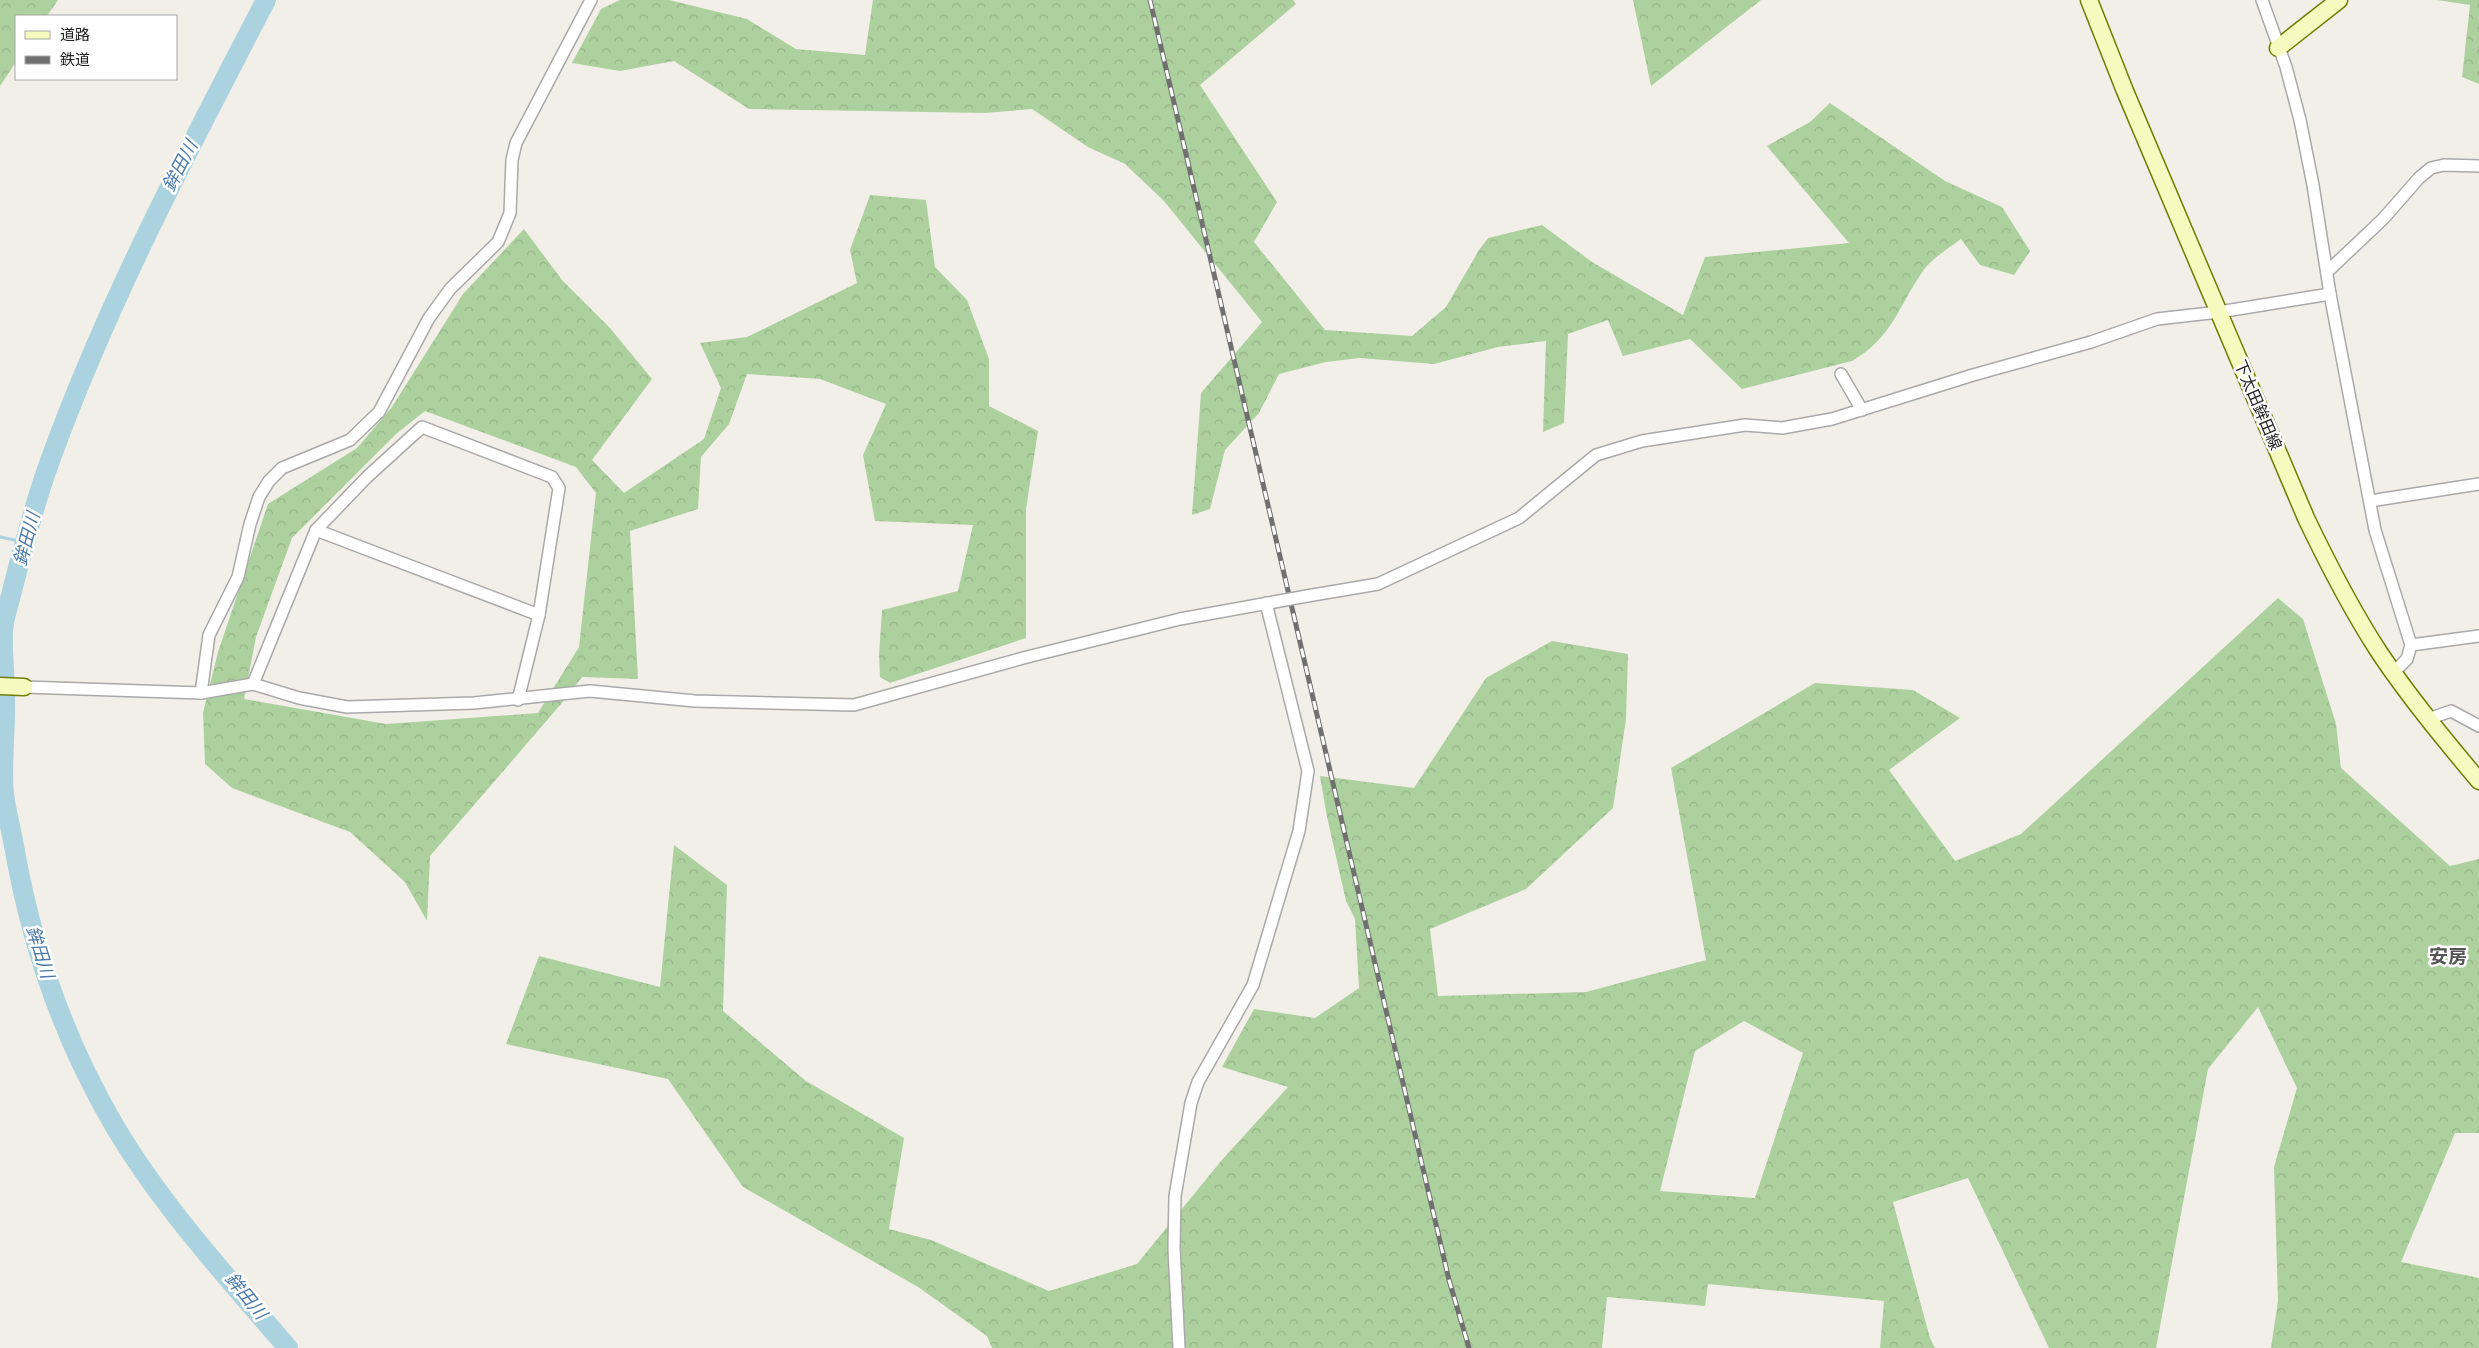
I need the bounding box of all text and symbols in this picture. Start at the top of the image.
legend [15,15,178,80]
text: 道路 [60,26,90,44]
text: 鉄道 [60,51,90,69]
water label: 鉾田川 [158,135,203,195]
street label: 下太田鉾田線 [2230,357,2286,453]
water label: 鉾田川 [9,508,45,568]
water label: 鉾田川 [22,923,59,983]
district label: 安房 [2429,945,2467,968]
water label: 鉾田川 [220,1268,273,1325]

